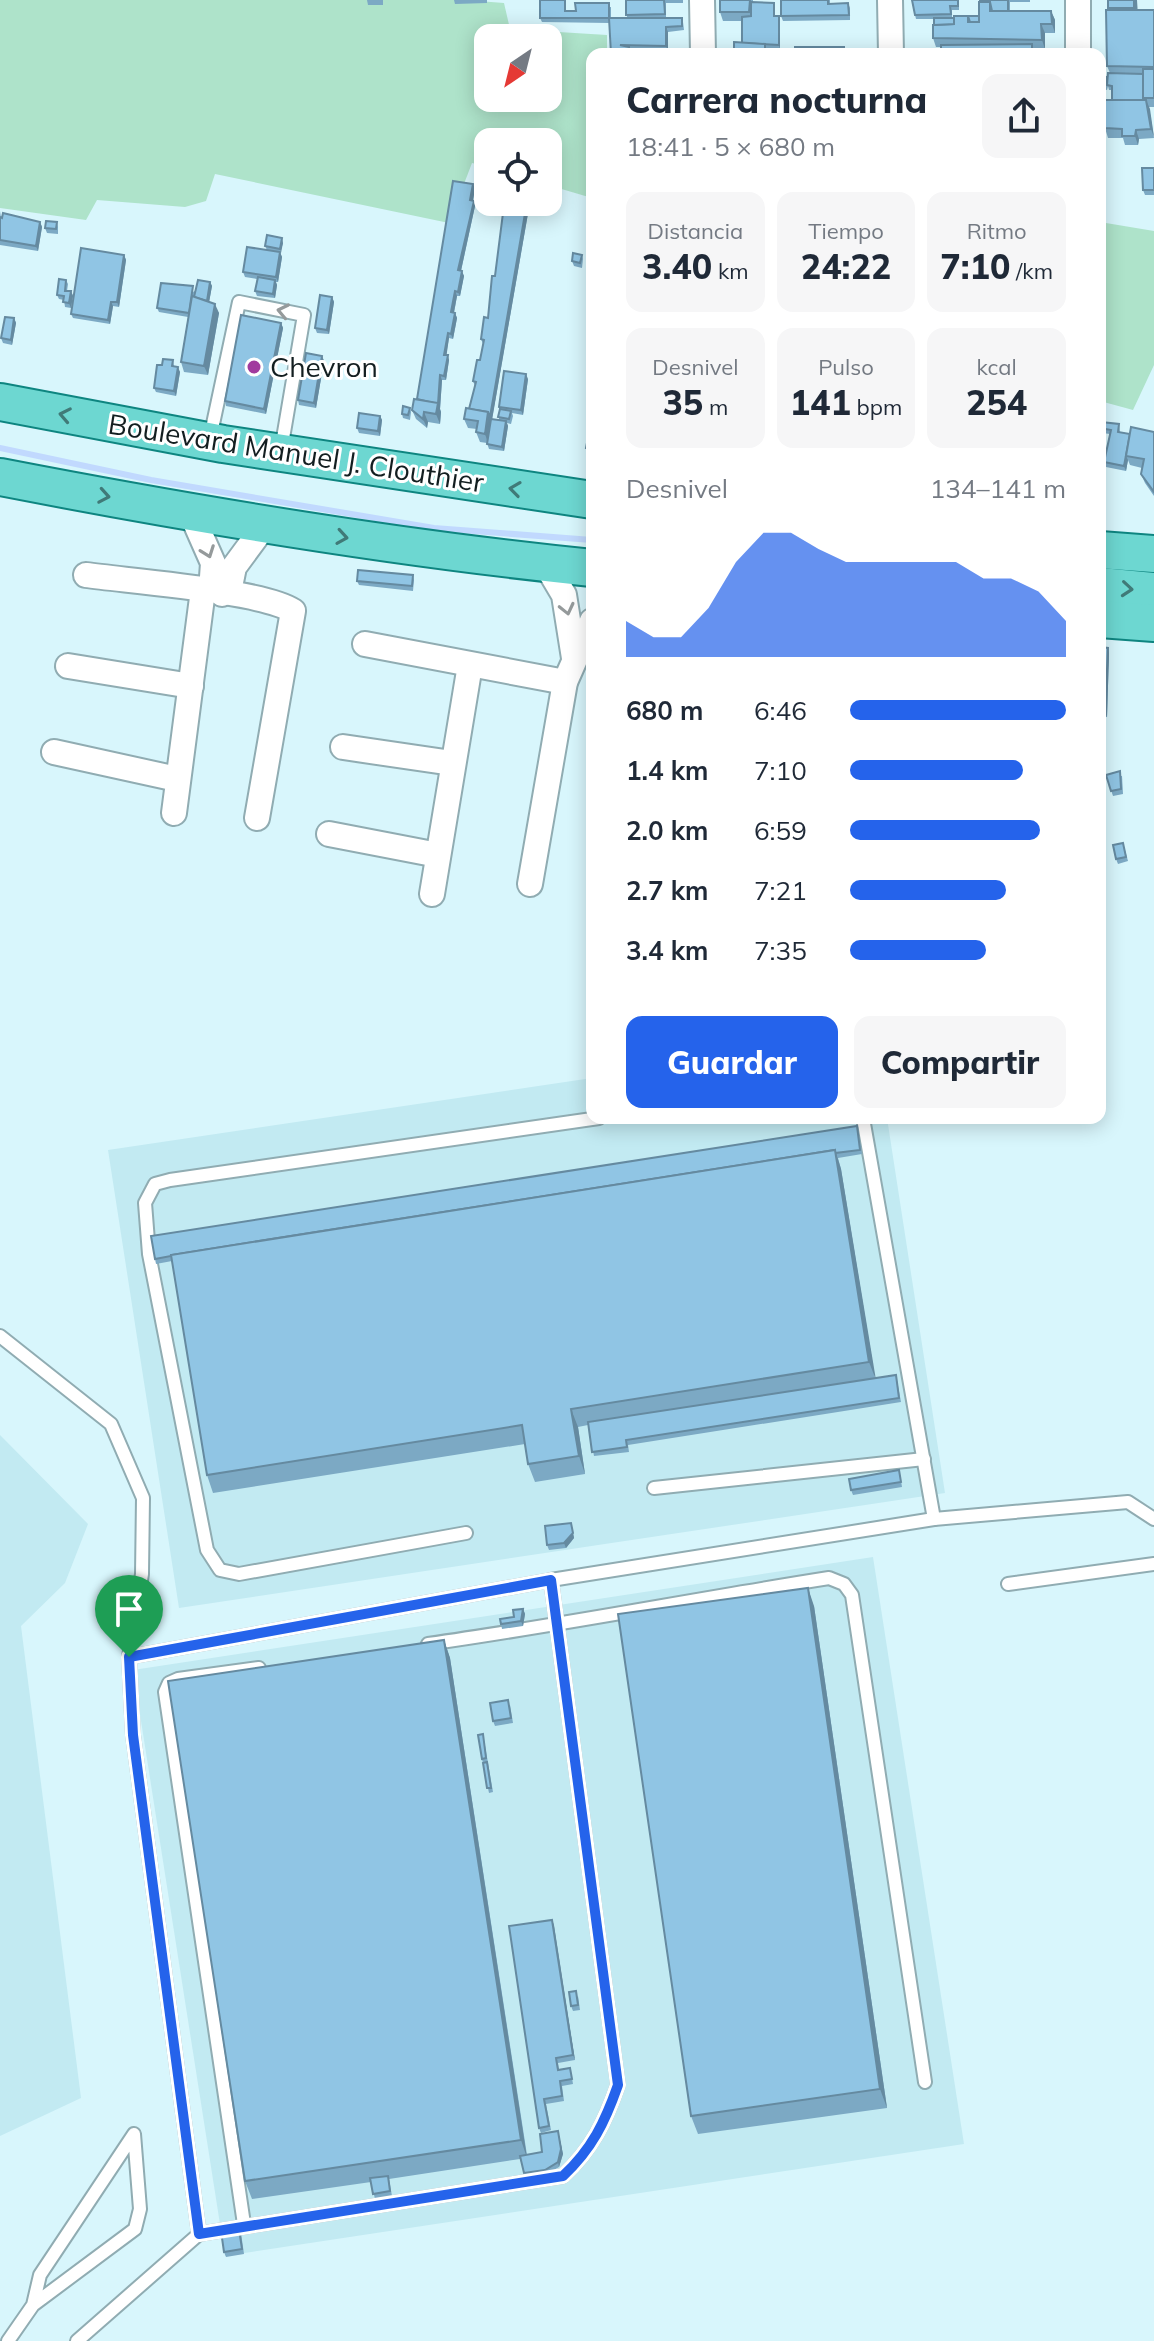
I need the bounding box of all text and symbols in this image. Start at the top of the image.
north arrow [474,24,562,112]
map controls [474,24,562,216]
button: share [982,74,1066,158]
text: Carrera nocturna [626,77,927,122]
button: locate [474,128,562,216]
text: 18:41 · 5 × 680 m [626,130,835,163]
text: Distancia [648,217,743,245]
text: Tiempo [808,217,884,245]
text: Ritmo [967,217,1027,245]
text: 3.40 [642,245,712,288]
text: 24:22 [801,245,891,288]
text: 7:10 [940,245,1010,288]
text: km [712,257,749,285]
text: /km [1010,257,1053,285]
one-way arrow [276,303,290,320]
place label: Chevron [270,349,378,384]
text: Desnivel [652,353,738,381]
text: Pulso [818,353,874,381]
text: kcal [977,353,1017,381]
marker: Chevron [245,358,263,376]
text: 35 [662,381,703,424]
text: 141 [790,381,851,424]
text: 254 [966,381,1027,424]
text: m [703,393,728,421]
text: bpm [851,393,902,421]
street label: Boulevard Manuel J. Clouthier [106,406,487,500]
one-way arrow [58,407,72,424]
text: Desnivel [626,472,728,505]
text: 134–141 m [930,472,1066,505]
one-way arrow [508,481,522,498]
one-way arrow [97,487,111,504]
one-way arrow [335,528,349,545]
one-way arrow [198,544,215,558]
one-way arrow [1121,580,1134,597]
one-way arrow [558,602,575,616]
text: 680 m [626,694,703,727]
text: 6:46 [754,694,807,727]
text: 1.4 km [626,754,709,787]
text: 7:10 [754,754,807,787]
text: 2.0 km [626,814,709,847]
text: 6:59 [754,814,807,847]
text: 2.7 km [626,874,709,907]
text: 7:21 [754,874,807,907]
text: 3.4 km [626,934,709,967]
text: 7:35 [754,934,807,967]
button: Guardar [626,1016,838,1108]
button: Compartir [854,1016,1066,1108]
pin [95,1575,163,1657]
icon: arrive [107,1587,151,1631]

